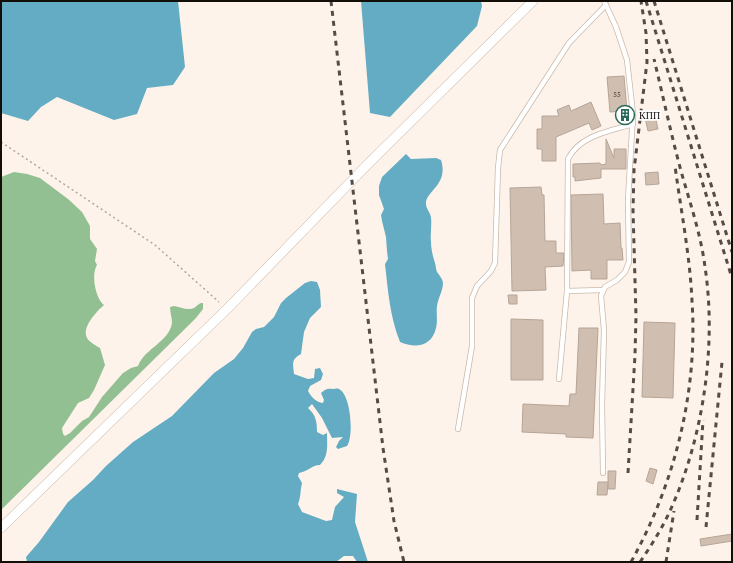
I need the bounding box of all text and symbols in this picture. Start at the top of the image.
house number: 55 [613,90,621,99]
building icon: КПП [614,104,636,126]
place label: КПП [639,110,660,121]

